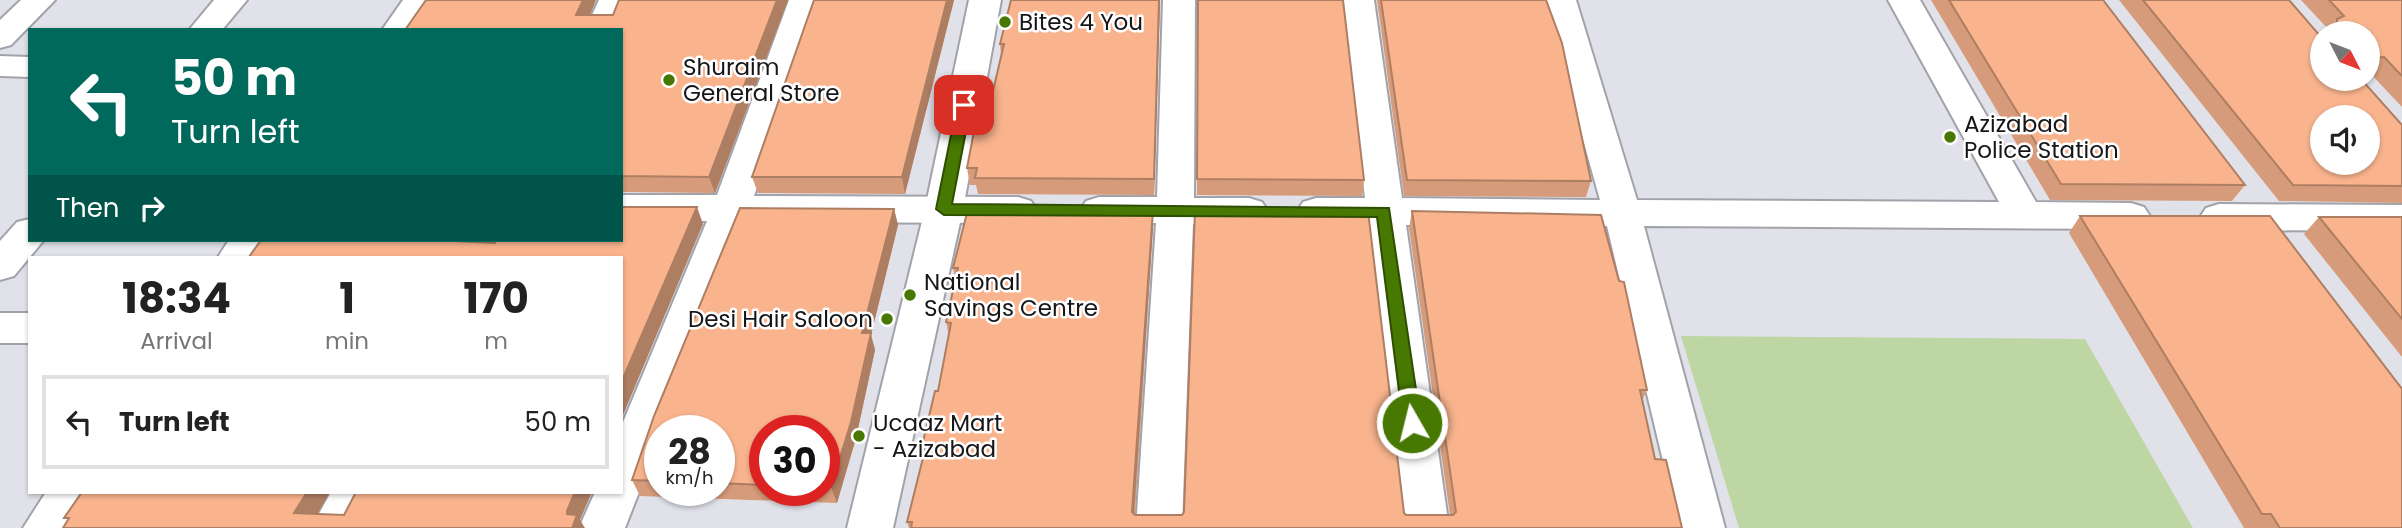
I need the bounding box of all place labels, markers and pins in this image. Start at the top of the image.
place label: Bites 4 You [1019,6,1143,38]
marker: Bites 4 You [997,14,1013,30]
place label: Shuraim General Store [683,51,840,109]
marker: Shuraim General Store [661,72,677,88]
pin [934,75,994,135]
place label: Azizabad Police Station [1964,108,2119,166]
marker: Azizabad Police Station [1942,129,1958,145]
place label: National Savings Centre [924,266,1098,324]
marker: National Savings Centre [902,287,918,303]
place label: Desi Hair Saloon [688,303,873,335]
marker: Desi Hair Saloon [879,311,895,327]
place label: Ucaaz Mart - Azizabad [873,407,1003,465]
marker: Ucaaz Mart - Azizabad [851,428,867,444]

